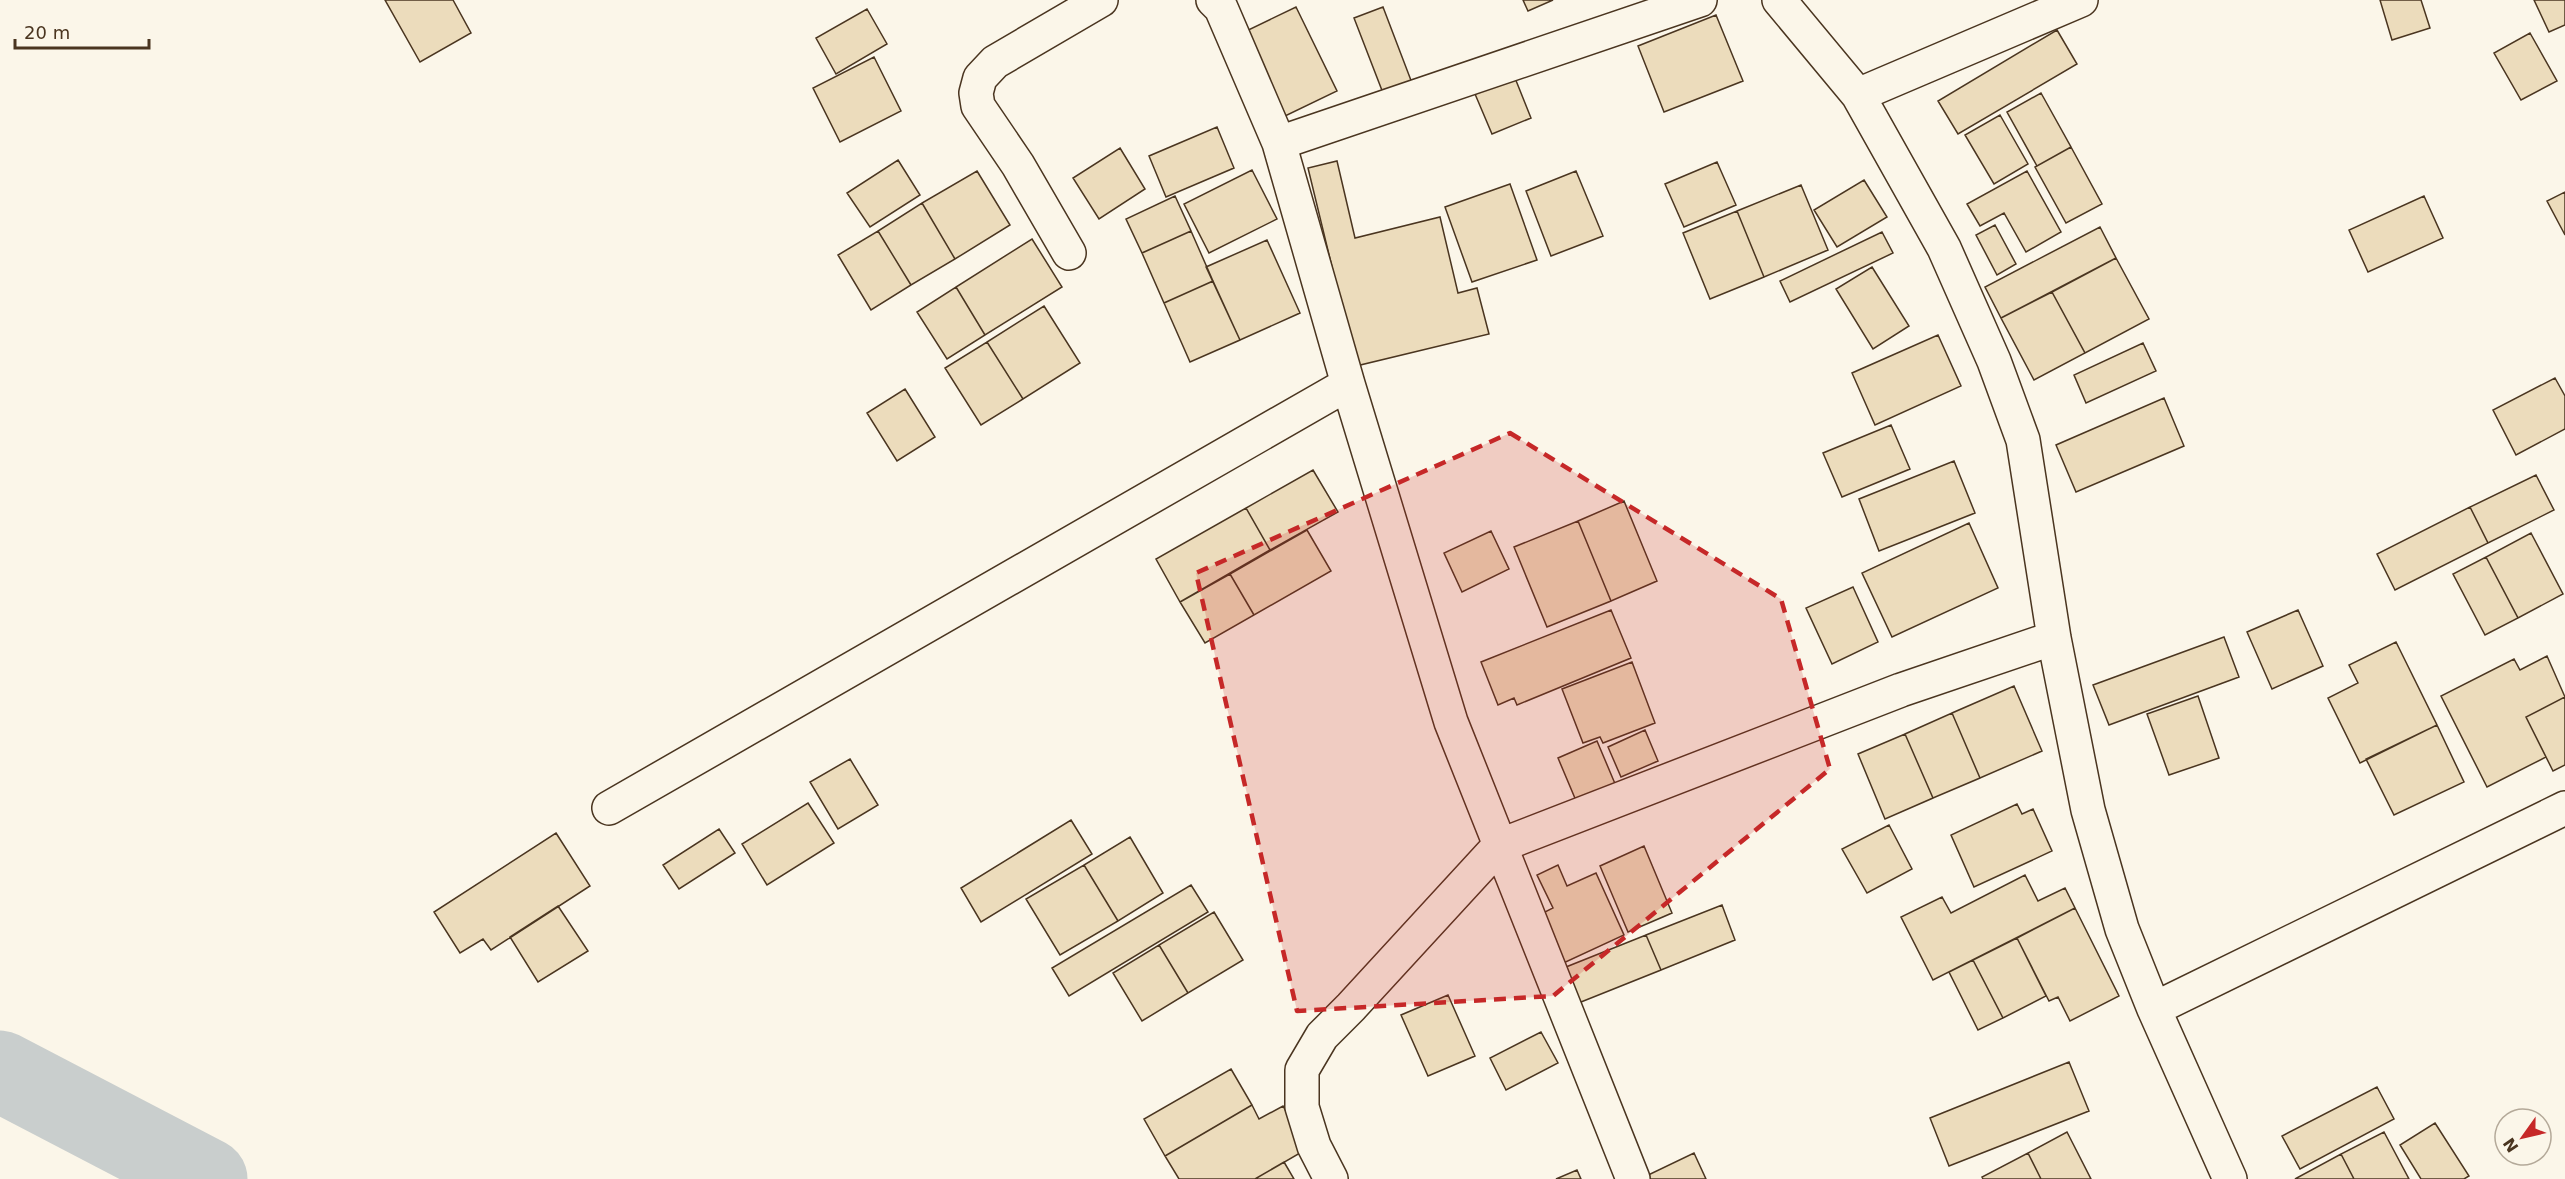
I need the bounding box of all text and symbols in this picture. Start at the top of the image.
scale bar [15,12,148,50]
text: 20 m [24,22,70,43]
north arrow [2493,1107,2553,1167]
text: N [2499,1134,2523,1156]

